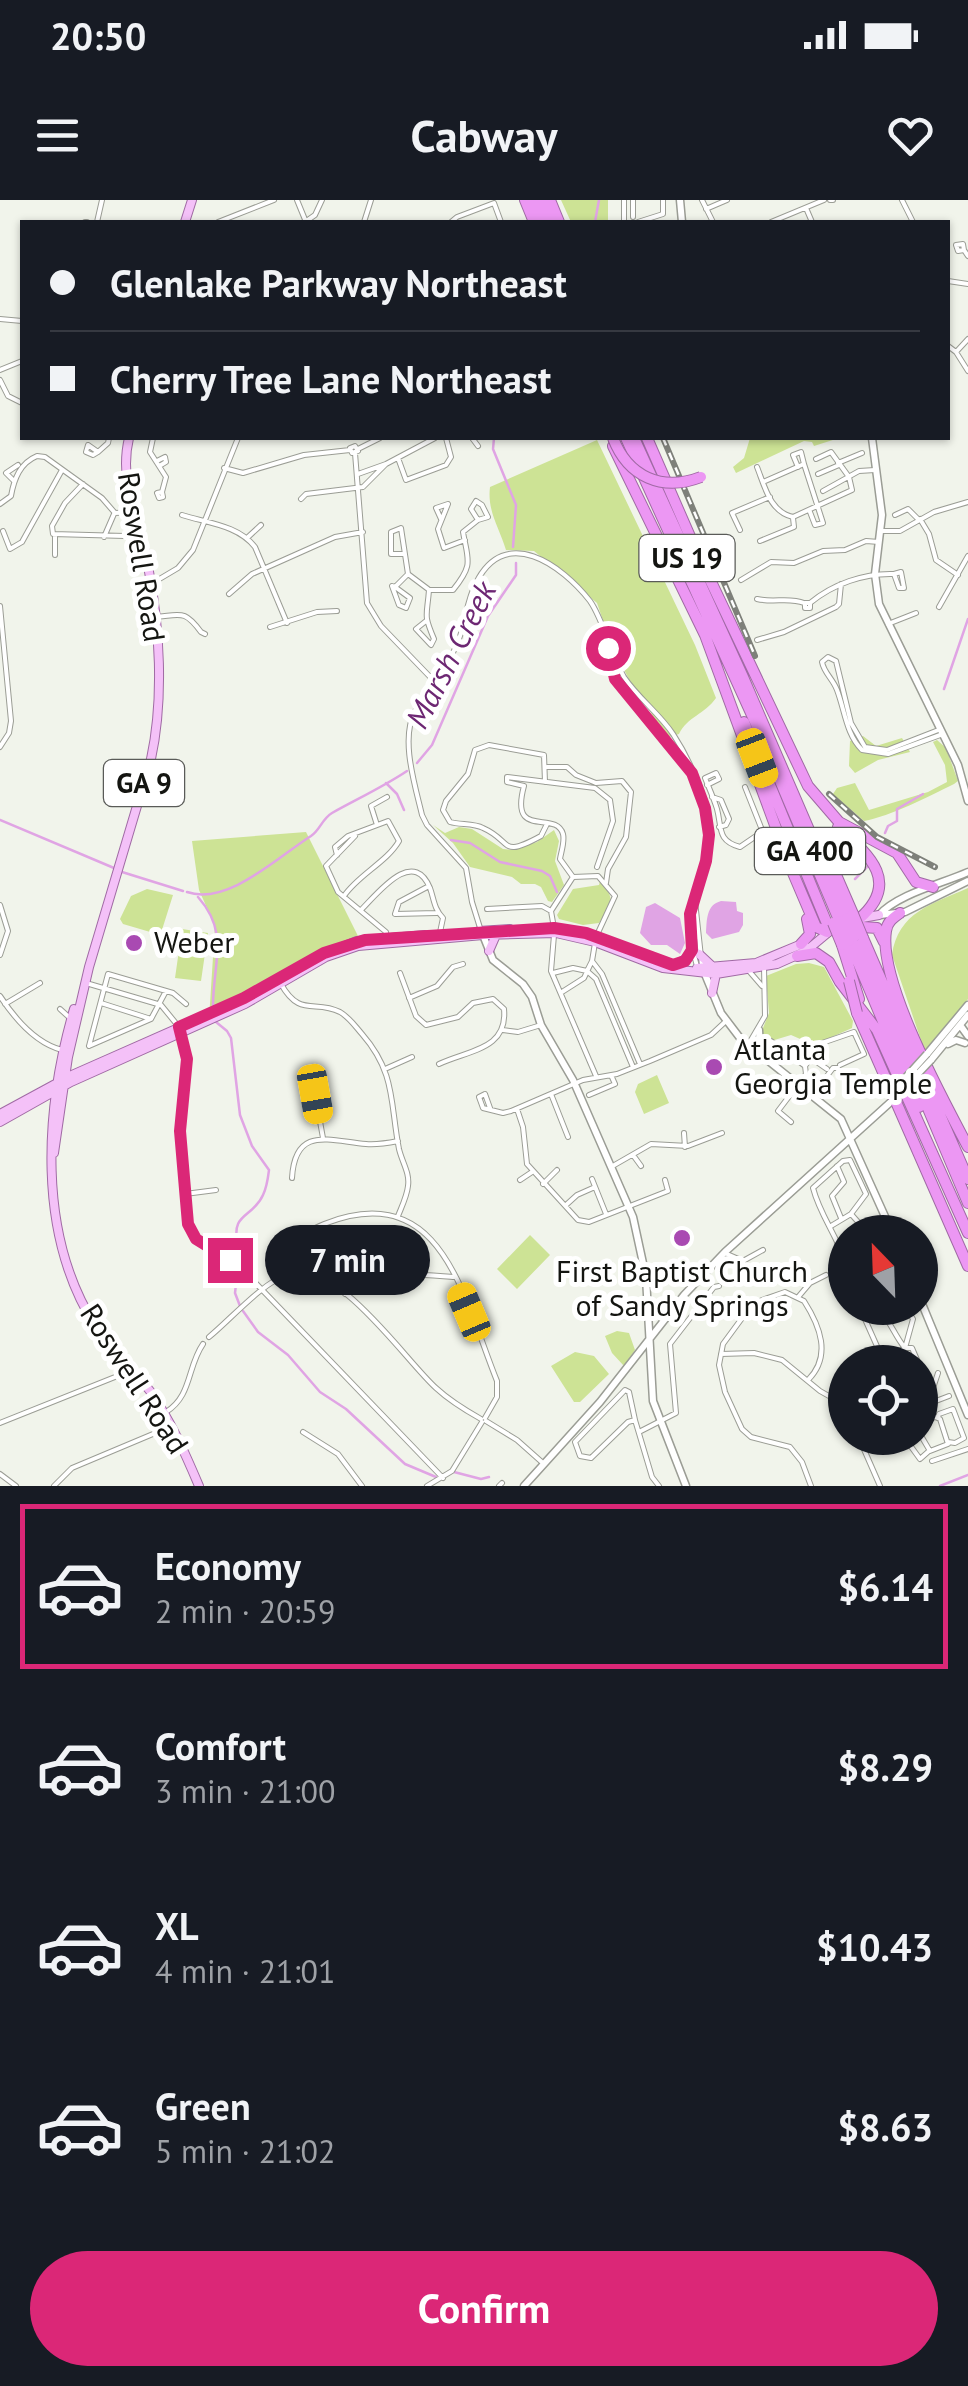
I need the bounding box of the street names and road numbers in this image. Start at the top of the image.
street label: Roswell Road [110,469,175,644]
road number: US 19 [640,535,734,581]
road number: GA 9 [104,760,184,806]
road number: GA 400 [755,828,865,874]
street label: Roswell Road [72,1296,198,1461]

